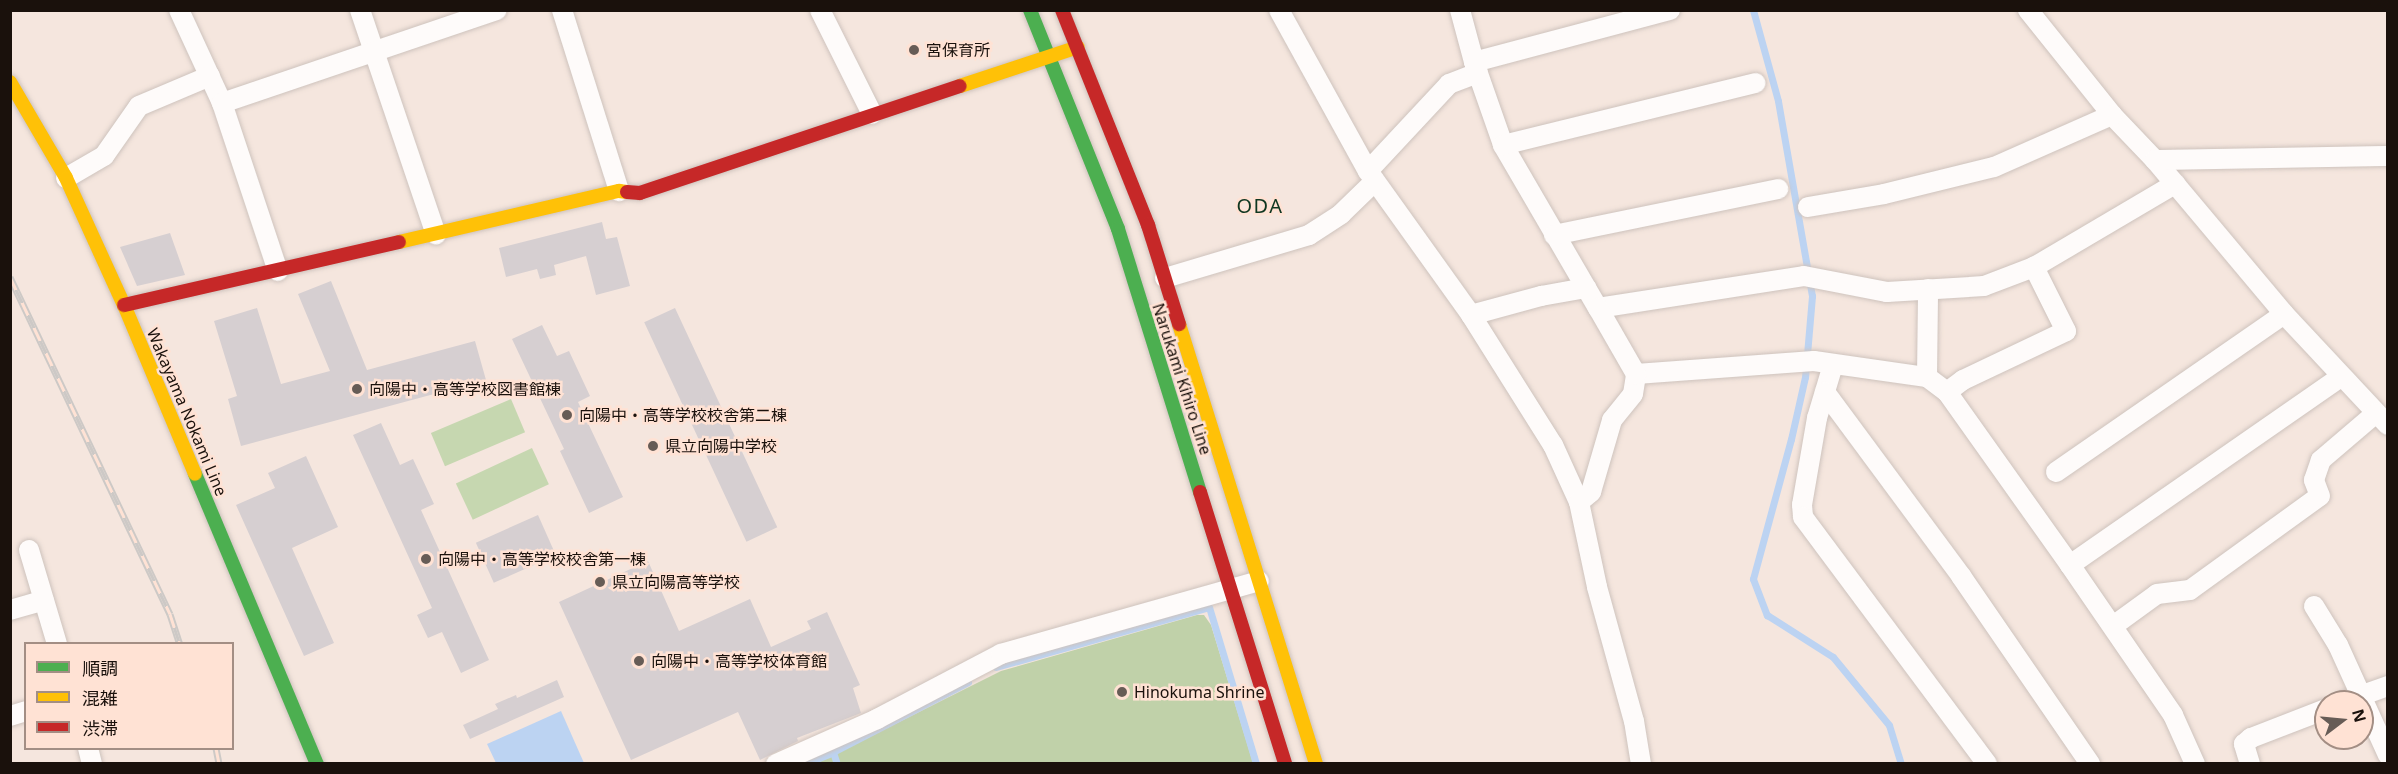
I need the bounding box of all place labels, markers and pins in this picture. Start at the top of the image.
place label: 宮保育所 [926,40,990,60]
marker: 宮保育所 [907,43,921,57]
place label: 向陽中・高等学校図書館棟 [369,379,561,399]
marker: 向陽中・高等学校図書館棟 [350,382,364,396]
place label: 向陽中・高等学校校舎第二棟 [579,405,787,425]
marker: 向陽中・高等学校校舎第二棟 [560,408,574,422]
place label: 県立向陽中学校 [665,436,777,456]
marker: 県立向陽中学校 [646,439,660,453]
place label: 向陽中・高等学校校舎第一棟 [438,549,646,569]
marker: 向陽中・高等学校校舎第一棟 [419,552,433,566]
place label: 県立向陽高等学校 [612,572,740,592]
marker: 県立向陽高等学校 [593,575,607,589]
place label: 向陽中・高等学校体育館 [651,651,827,671]
marker: 向陽中・高等学校体育館 [632,654,646,668]
place label: Hinokuma Shrine [1134,682,1264,702]
marker: Hinokuma Shrine [1115,685,1129,699]

